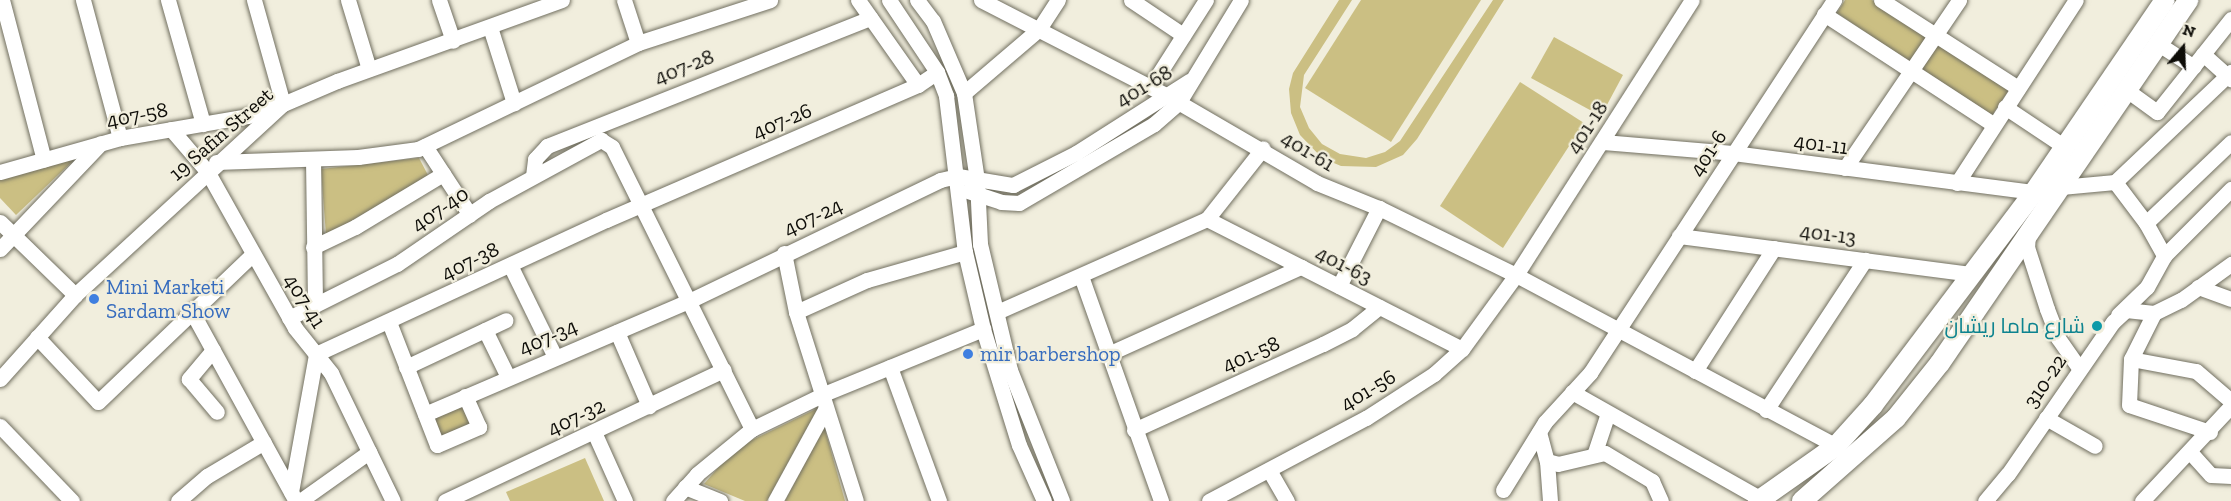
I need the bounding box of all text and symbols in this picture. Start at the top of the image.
north arrow [2153,18,2213,78]
text: N [2180,20,2198,41]
street label: 407-28 [651,44,717,90]
street label: 401-68 [1111,59,1177,113]
street label: 19 Safin Street [164,82,278,186]
street label: 401-18 [1561,96,1613,158]
street label: 407-58 [104,97,170,133]
street label: 407-26 [749,97,815,145]
street label: 401-61 [1277,125,1339,177]
street label: 401-6 [1684,125,1732,181]
street label: 401-11 [1792,128,1850,160]
street label: 407-40 [407,181,473,237]
street label: 407-24 [780,192,846,242]
street label: 401-13 [1798,218,1858,250]
street label: 407-38 [437,236,503,286]
street label: 401-63 [1312,240,1376,290]
street label: 407-41 [279,269,331,333]
place label: Mini Marketi Sardam Show [106,274,230,324]
marker: Mini Marketi Sardam Show [87,292,101,306]
street label: 407-34 [515,313,581,361]
place label: شارع ماما ريشان [1944,313,2085,339]
marker: شارع ماما ريشان [2090,319,2104,333]
street label: 401-58 [1218,330,1284,378]
place label: mir barbershop [980,341,1121,367]
marker: mir barbershop [961,347,975,361]
street label: 310-22 [2018,349,2072,413]
street label: 401-56 [1336,364,1400,416]
street label: 407-32 [543,393,609,441]

